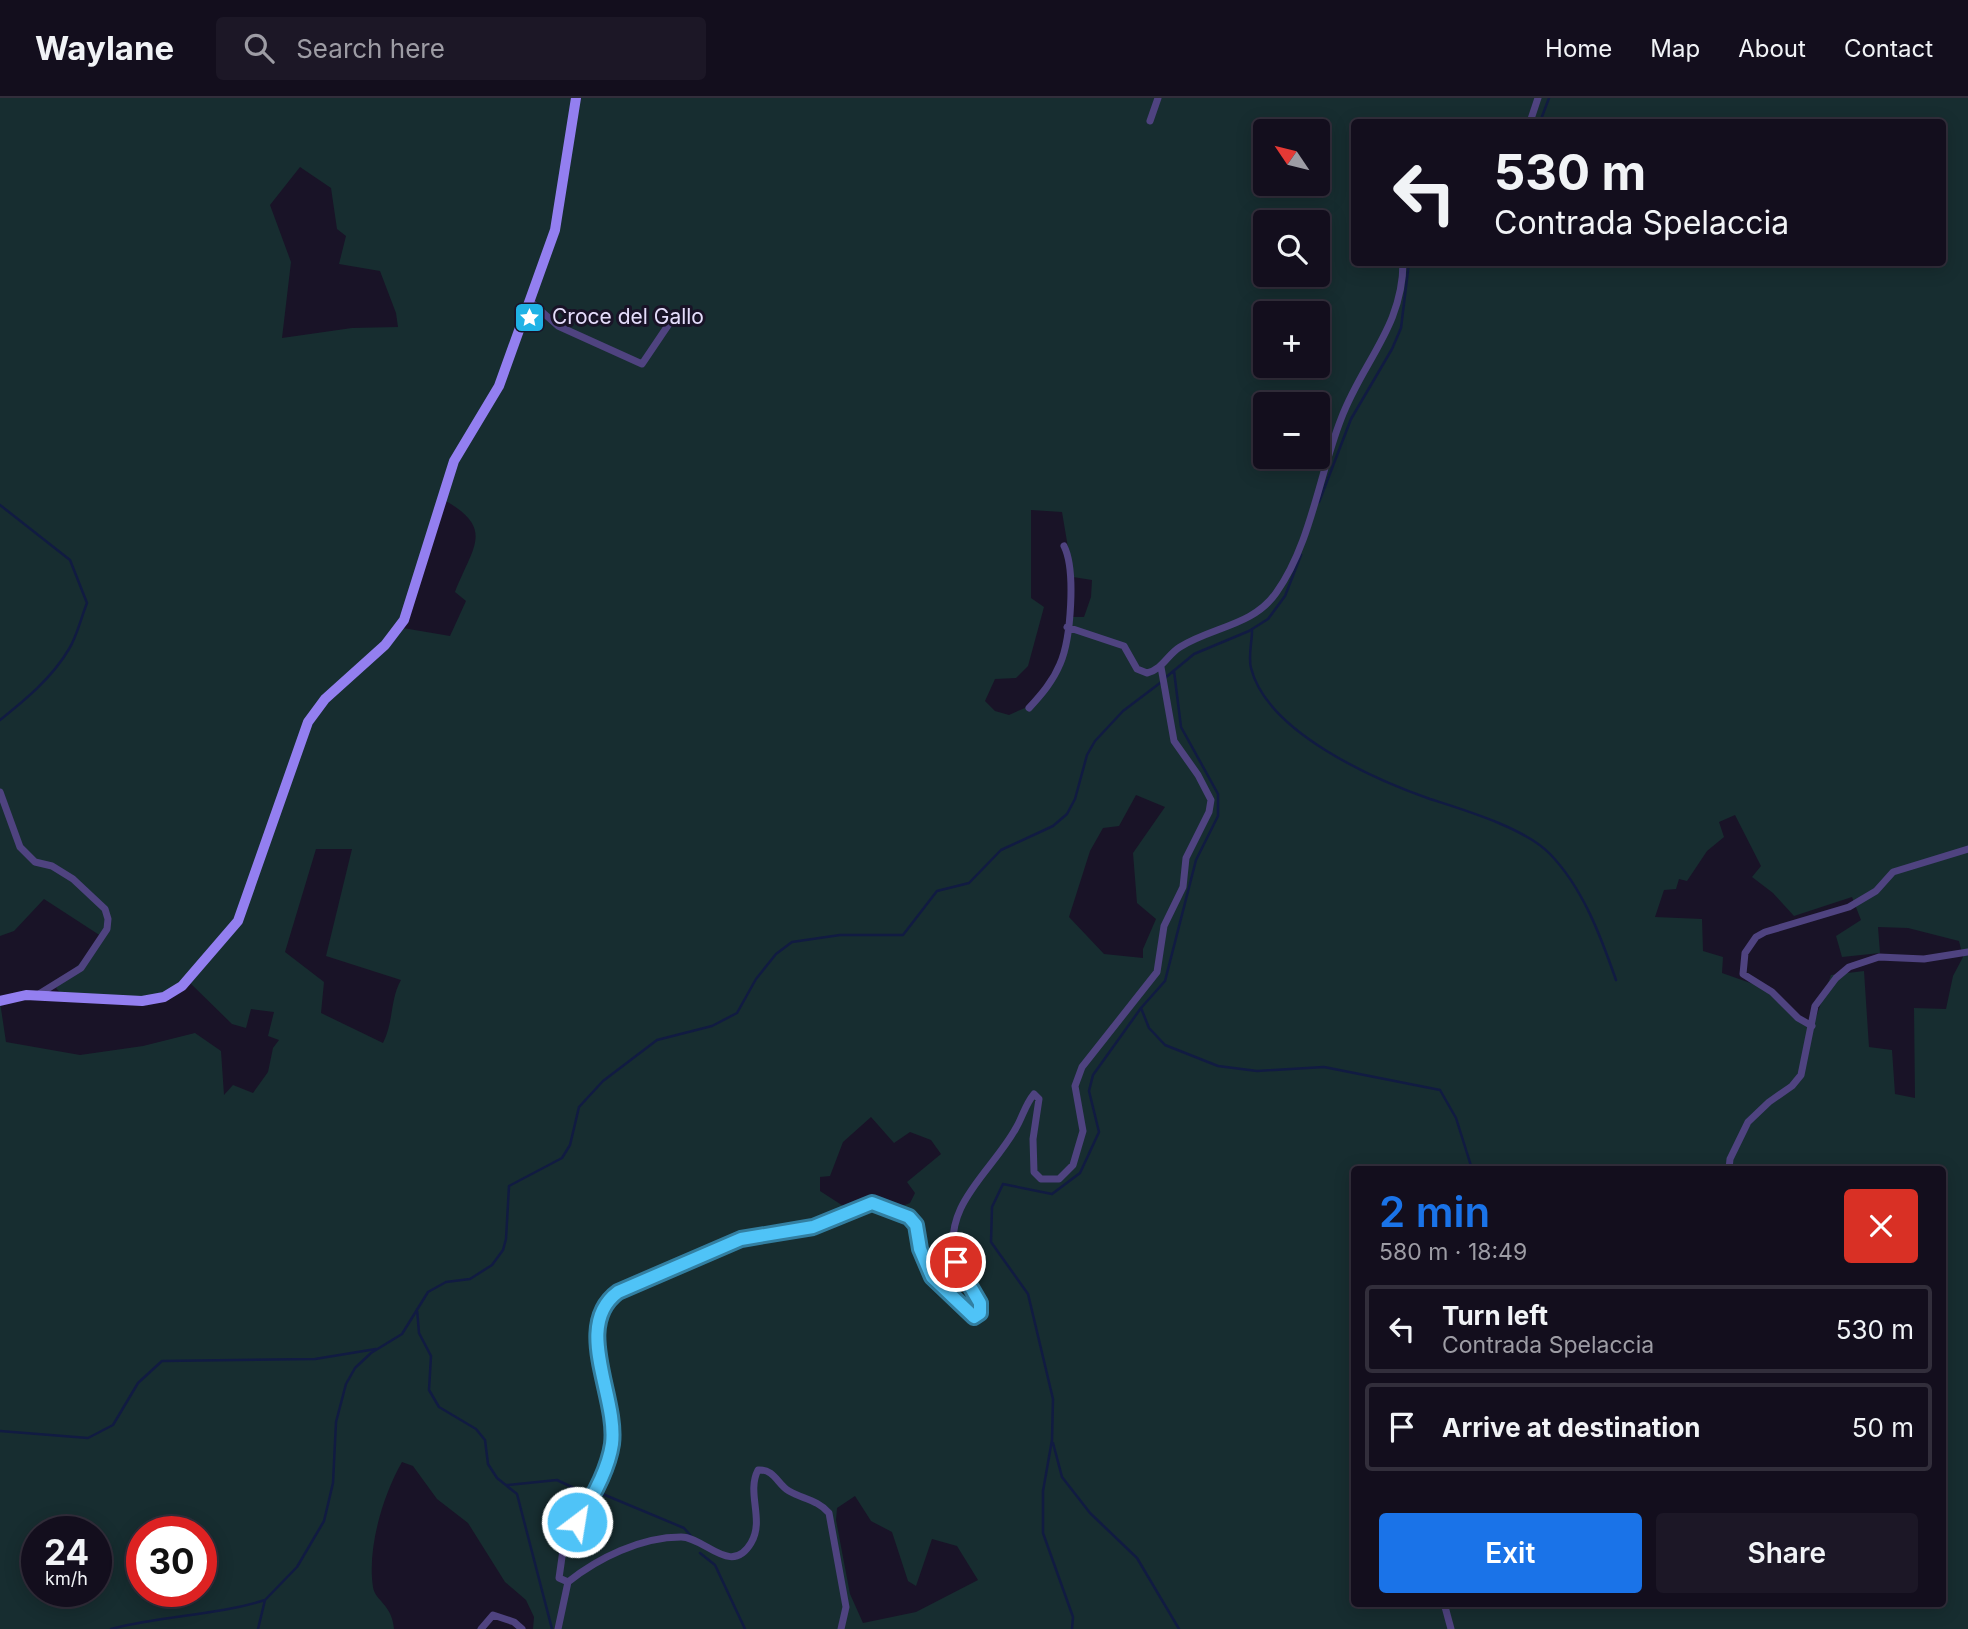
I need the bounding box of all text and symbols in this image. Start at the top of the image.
search box [216,17,706,80]
text: Waylane [35,28,174,68]
icon: search [240,29,278,67]
text: Search here [296,33,445,64]
text: Home [1545,34,1612,63]
text: Map [1650,34,1700,63]
text: About [1738,34,1806,63]
text: Contact [1844,34,1933,63]
north arrow [1253,119,1330,196]
map controls [1253,119,1330,469]
text: 530 m [1494,143,1646,202]
icon: left [1379,147,1470,238]
text: Contrada Spelaccia [1494,203,1789,242]
button: search [1253,210,1330,287]
place icon: Croce del Gallo [512,300,546,334]
button: + [1253,301,1330,378]
place label: Croce del Gallo [552,304,704,329]
button: − [1253,392,1330,469]
text: 2 min [1379,1186,1490,1237]
button: close [1844,1189,1918,1263]
pin [926,1232,986,1292]
text: 580 m · 18:49 [1379,1238,1527,1266]
icon: arrive [937,1243,975,1281]
text: Turn left [1442,1300,1548,1331]
icon: left [1383,1310,1421,1348]
text: 530 m [1836,1314,1914,1345]
text: Contrada Spelaccia [1442,1331,1654,1359]
icon: arrive [1383,1408,1421,1446]
text: Arrive at destination [1442,1412,1701,1443]
text: 50 m [1852,1412,1914,1443]
position arrow [540,1485,614,1559]
button: Exit [1379,1513,1642,1593]
button: Share [1656,1513,1918,1593]
speed limit sign: 30 [126,1516,217,1607]
text: 24 [44,1531,89,1573]
text: km/h [45,1568,88,1589]

